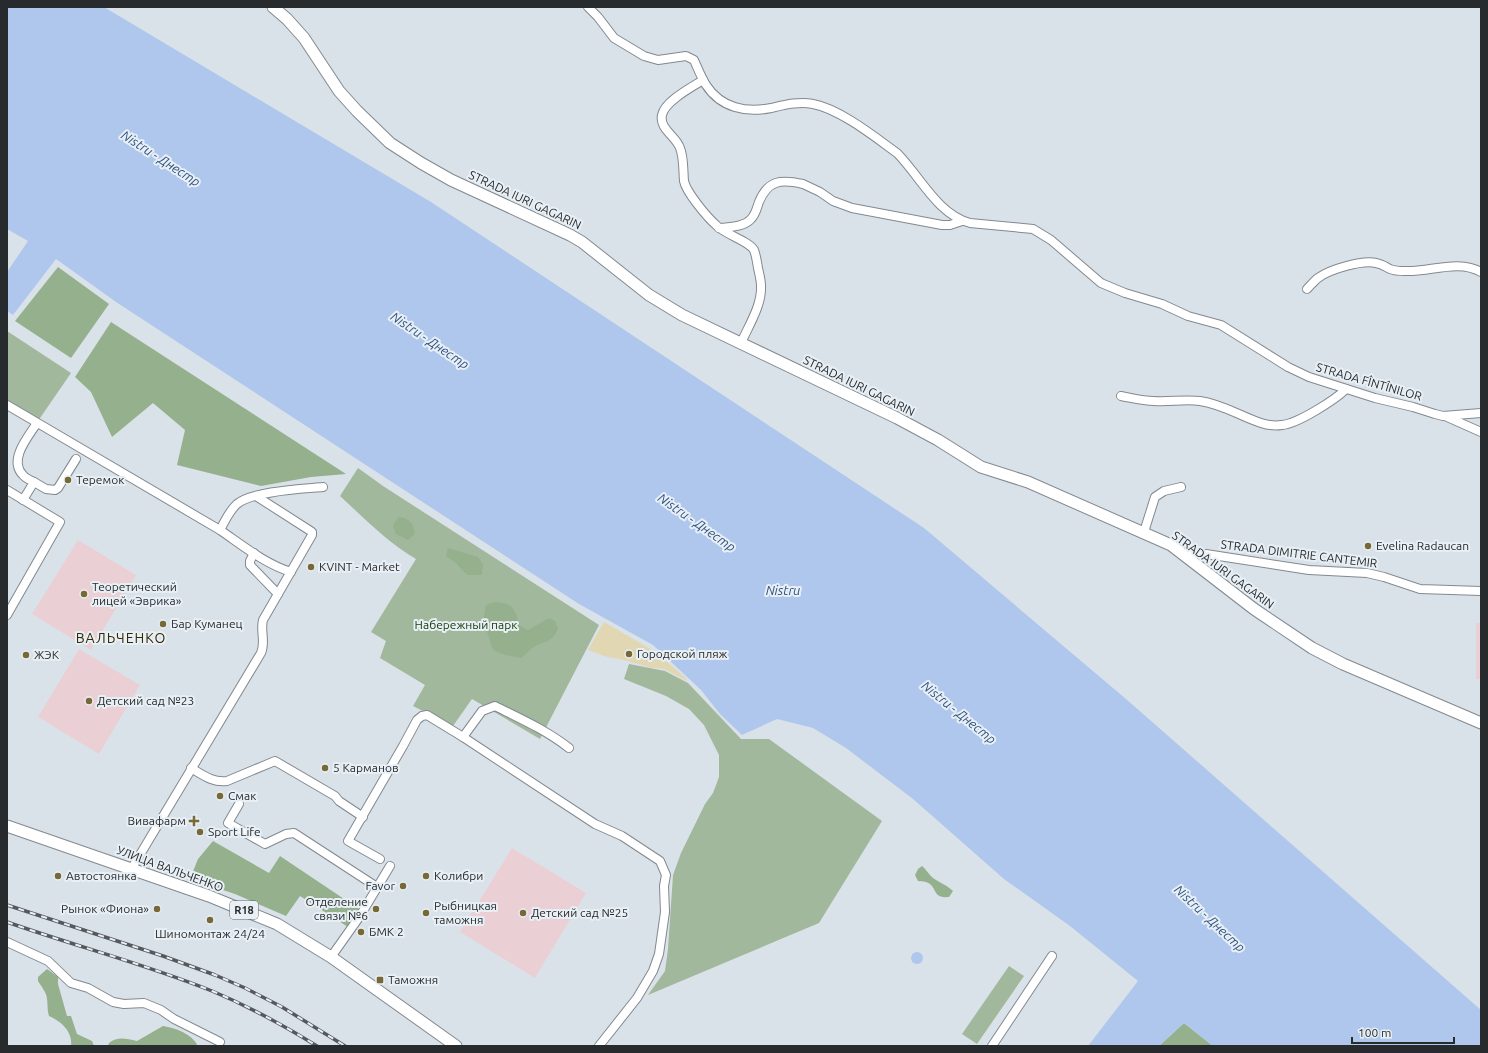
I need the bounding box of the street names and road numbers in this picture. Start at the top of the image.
street label: STRADA IURI GAGARIN [467,168,583,231]
street label: STRADA IURI GAGARIN [801,353,917,418]
street label: STRADA FÎNTÎNILOR [1315,360,1424,403]
street label: STRADA IURI GAGARIN [1170,528,1277,611]
street label: STRADA DIMITRIE CANTEMIR [1220,537,1379,570]
street label: УЛИЦА ВАЛЬЧЕНКО [115,843,225,894]
road number: R18 [230,901,258,919]

